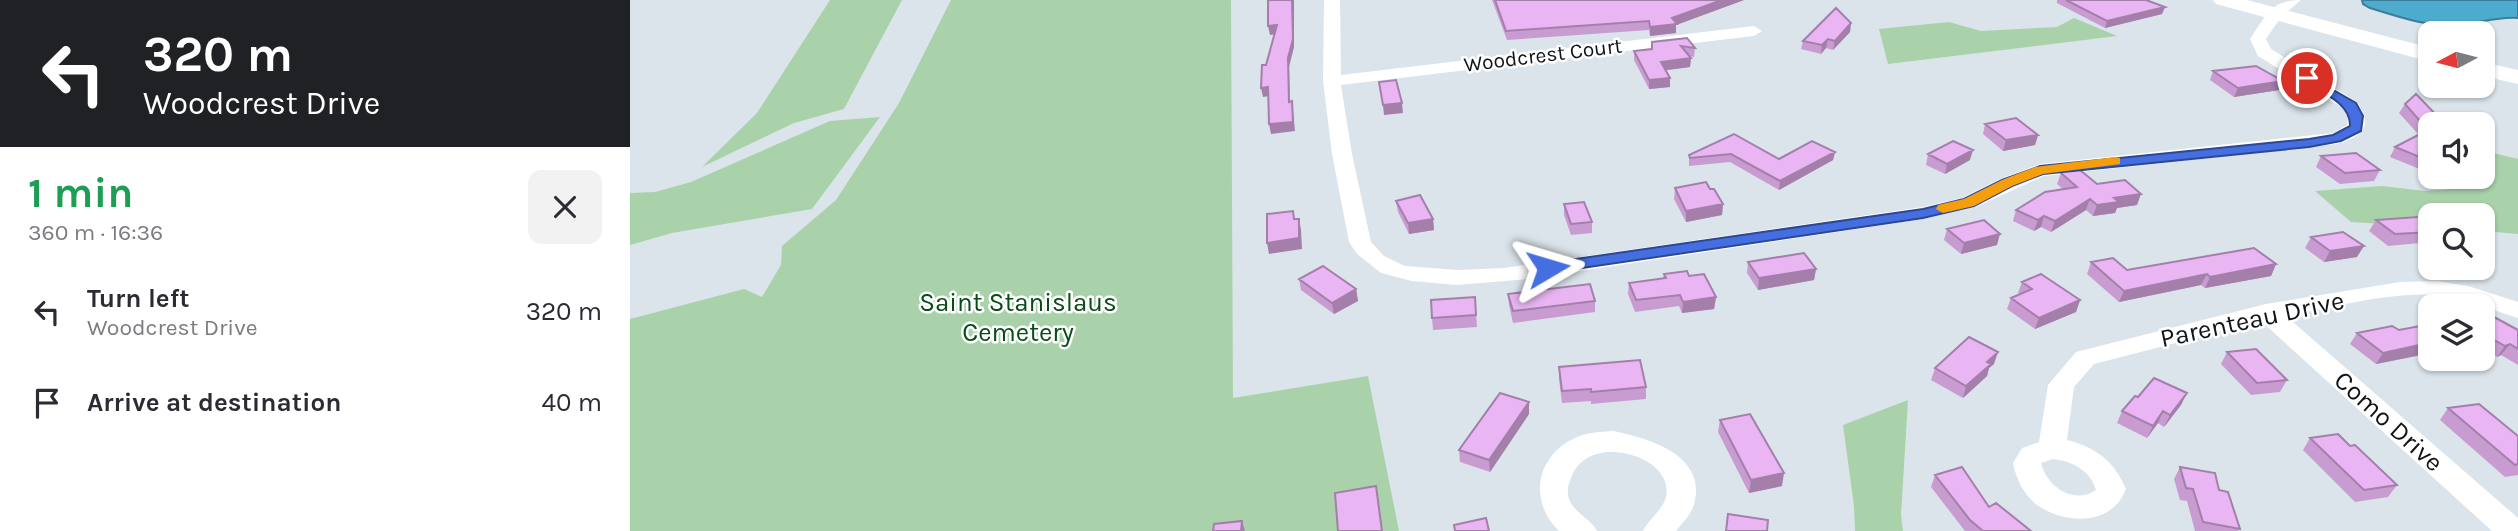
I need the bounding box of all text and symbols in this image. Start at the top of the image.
north arrow [2418,21,2496,98]
map controls [2418,21,2495,371]
text: 320 m [143,26,293,83]
icon: left [28,28,119,119]
street label: Woodcrest Court [1463,33,1624,77]
pin [2277,48,2337,108]
icon: arrive [2288,59,2326,97]
text: Woodcrest Drive [143,85,380,122]
button: sound [2418,112,2495,189]
text: 1 min [28,168,133,218]
button: close [528,170,602,244]
button: search [2418,203,2495,280]
text: 360 m · 16:36 [28,219,163,246]
position arrow [1511,231,1585,305]
text: Turn left [87,283,189,314]
street label: Parenteau Drive [2157,285,2347,354]
park label: Saint Stanislaus Cemetery [919,287,1117,348]
icon: left [28,293,66,331]
button: layers [2418,294,2495,371]
text: 320 m [526,296,602,327]
text: Woodcrest Drive [87,314,258,341]
street label: Como Drive [2328,364,2449,478]
icon: arrive [28,384,66,422]
text: Arrive at destination [87,387,341,418]
text: 40 m [542,387,602,418]

